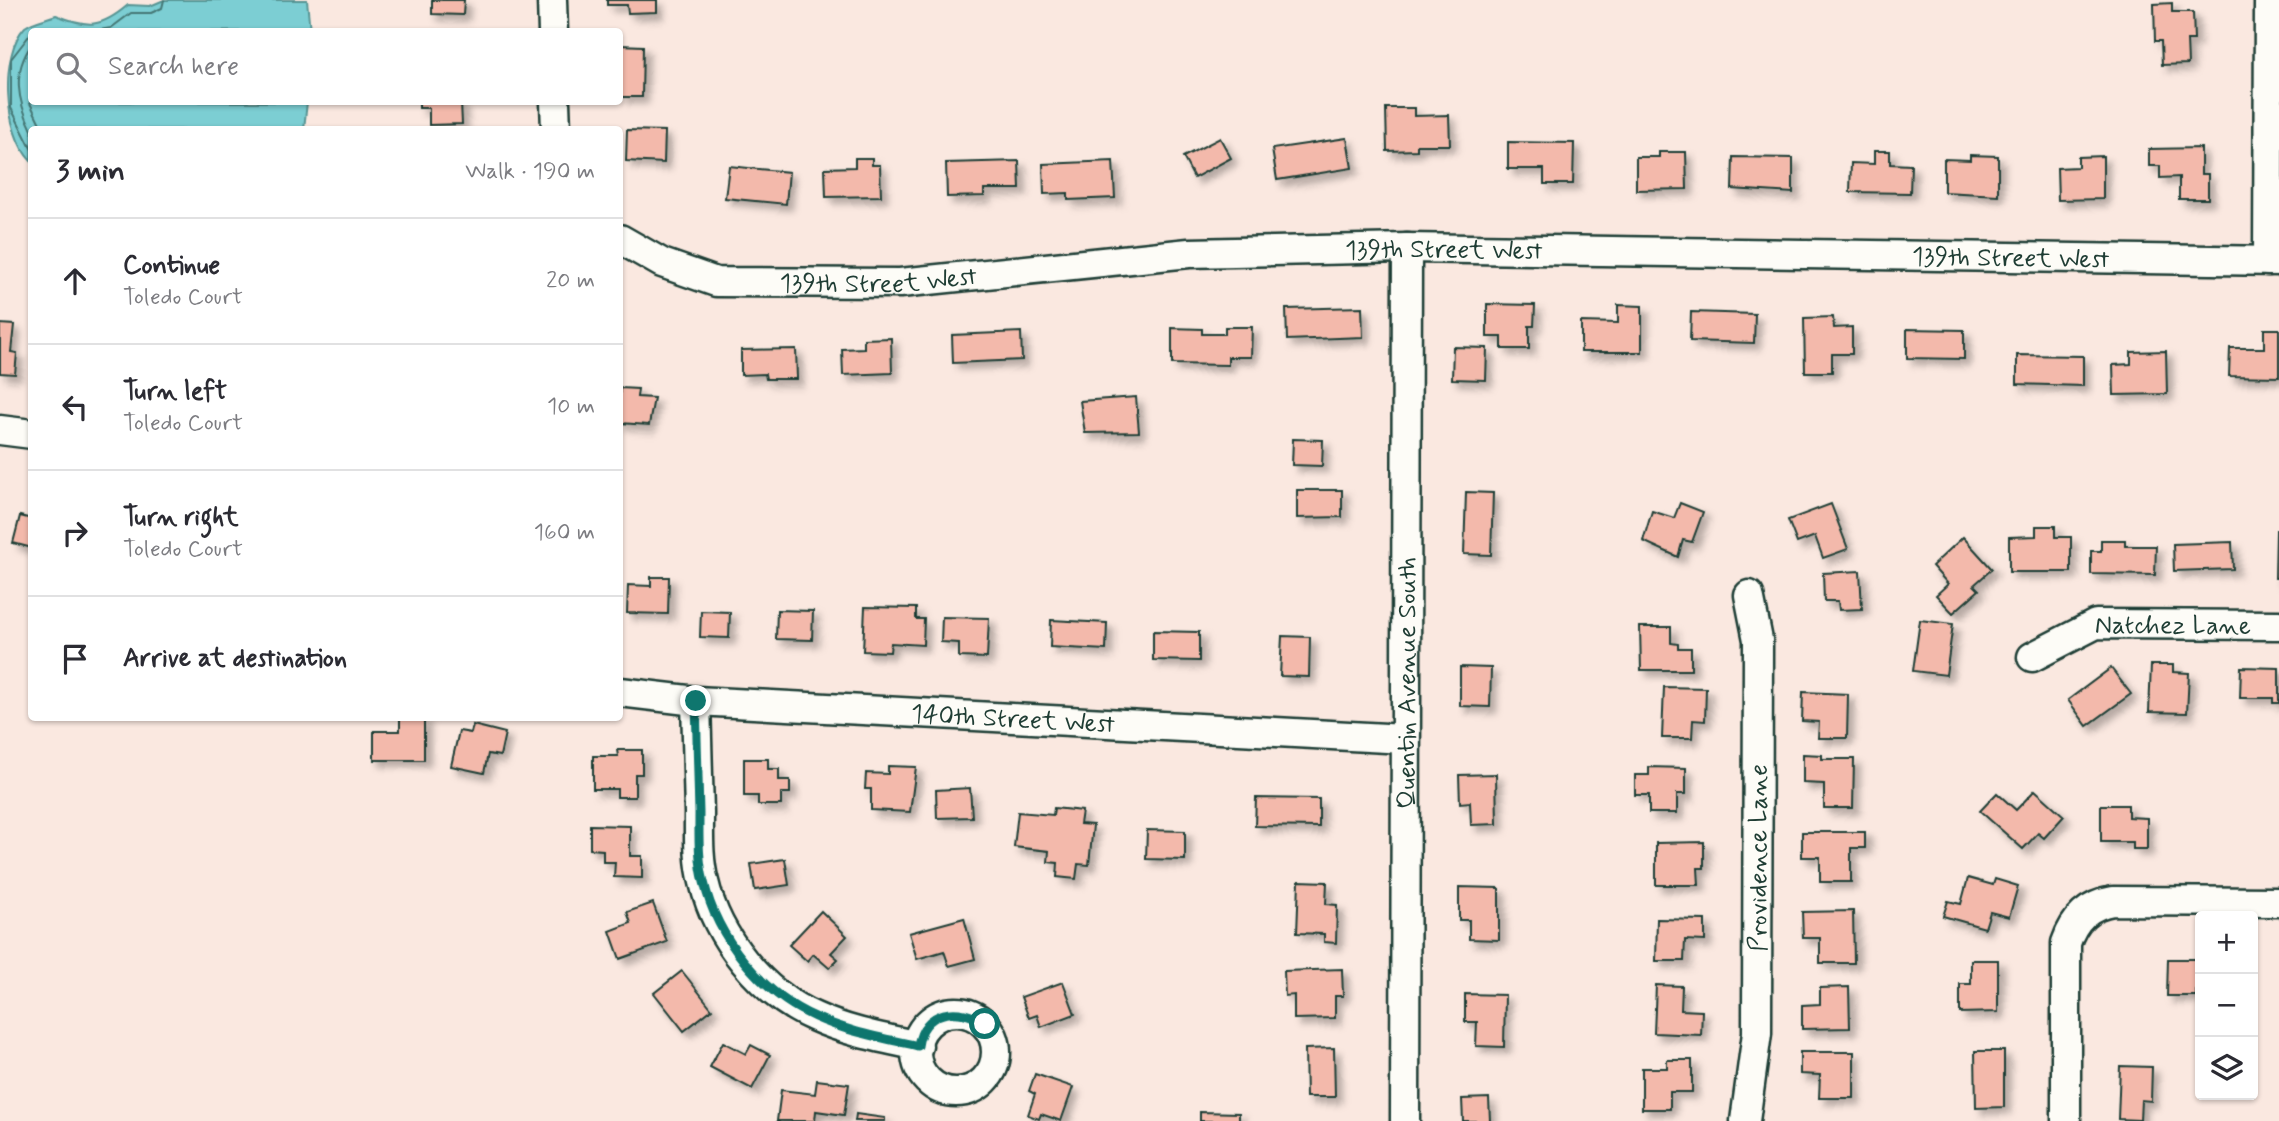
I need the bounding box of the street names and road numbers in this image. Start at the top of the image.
street label: 139th Street West [1345,233,1543,269]
street label: 139th Street West [1912,241,2110,277]
street label: 139th Street West [780,260,979,302]
street label: Quentin Avenue South [1391,557,1425,809]
street label: Natchez Lane [2095,609,2251,644]
street label: 140th Street West [910,698,1116,742]
street label: Providence Lane [1742,764,1777,952]

